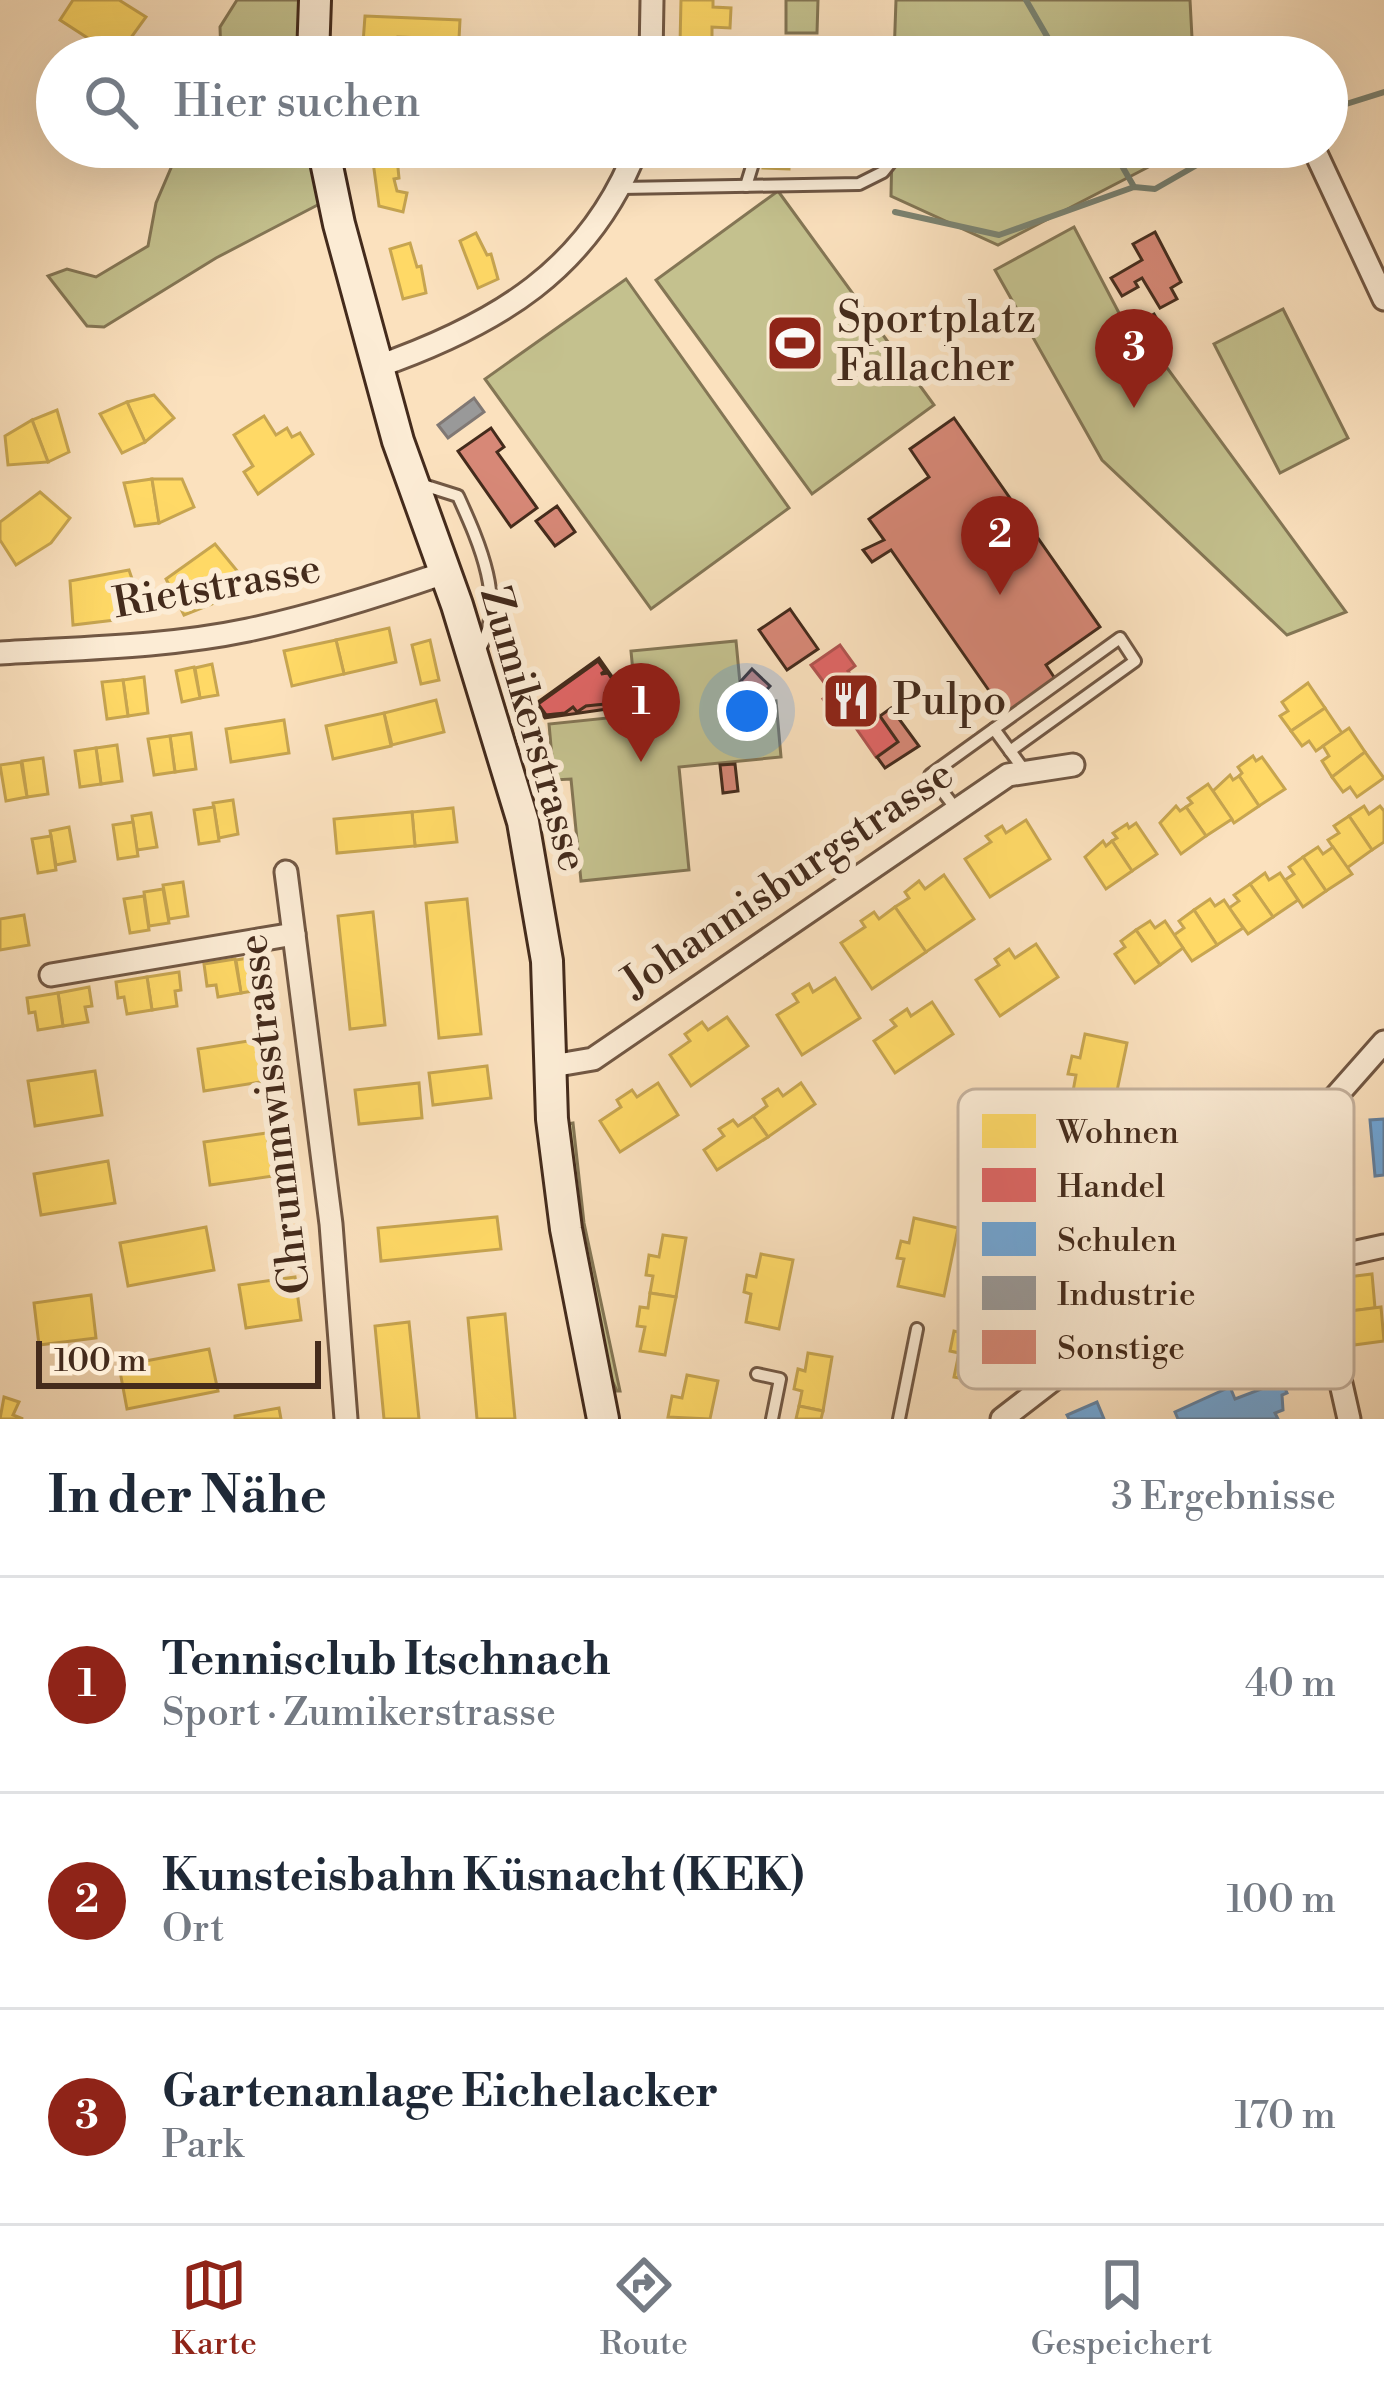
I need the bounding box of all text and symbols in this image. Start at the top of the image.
search box [36,36,1348,168]
icon: search [78,69,144,135]
text: Hier suchen [174,74,420,131]
place label: Sportplatz Fallacher [837,293,1036,394]
pin: 3 [1095,309,1173,408]
sports icon: Sportplatz Fallacher [764,312,826,374]
pin: 2 [961,496,1039,595]
street label: Rietstrasse [109,543,325,631]
street label: Zumikerstrasse [467,581,599,877]
pin: 1 [602,663,680,762]
restaurant icon: Pulpo [820,670,882,732]
place label: Pulpo [893,675,1006,728]
your location [717,681,777,741]
street label: Johannisburgstrasse [610,748,964,1012]
street label: Chrummwisstrasse [227,931,323,1297]
legend [958,1089,1354,1389]
text: Wohnen [1056,1113,1179,1154]
text: Handel [1057,1167,1165,1208]
text: Schulen [1057,1221,1177,1262]
text: Industrie [1057,1275,1196,1316]
text: Sonstige [1057,1329,1185,1370]
scale bar [36,1335,321,1388]
text: 100 m [54,1341,147,1382]
text: In der Nähe [48,1465,327,1529]
text: 3 Ergebnisse [1111,1473,1336,1522]
text: Tennisclub Itschnach [162,1632,611,1689]
text: 1 [78,1660,96,1709]
text: 40 m [1245,1660,1336,1709]
text: Sport · Zumikerstrasse [162,1689,556,1738]
text: Kunsteisbahn Küsnacht (KEK) [162,1848,804,1905]
text: 2 [75,1876,99,1925]
text: 100 m [1227,1876,1336,1925]
text: Ort [162,1905,224,1954]
text: Gartenanlage Eichelacker [162,2064,718,2121]
text: 3 [75,2092,99,2141]
text: 170 m [1234,2092,1336,2141]
text: Park [162,2121,243,2170]
tab: Karte [172,2252,257,2365]
tab: Route [600,2252,688,2365]
tab: Gespeichert [1031,2252,1213,2365]

